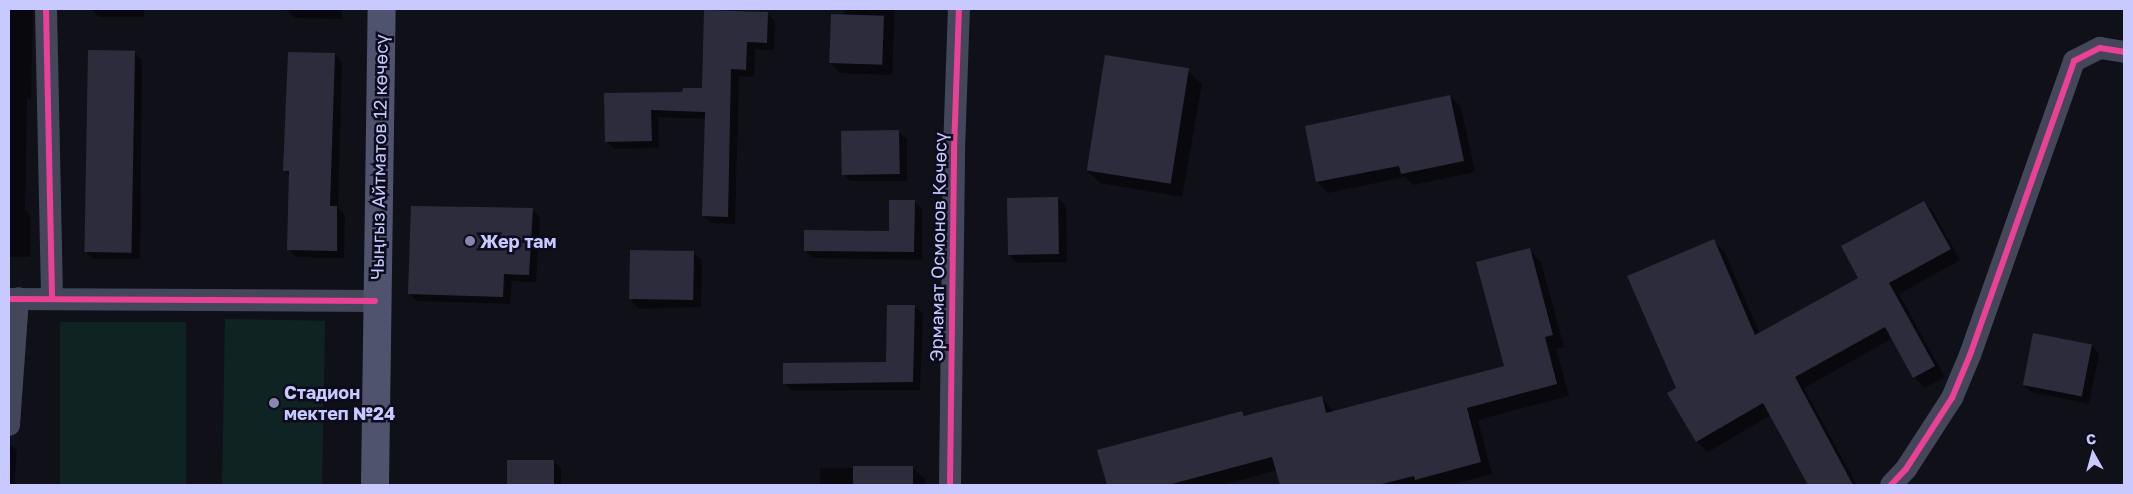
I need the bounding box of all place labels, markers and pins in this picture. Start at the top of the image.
place label: Жер там [480,230,556,252]
marker: Жер там [464,235,476,247]
place label: Стадион мектеп №24 [284,382,395,424]
marker: Стадион мектеп №24 [268,397,280,409]

